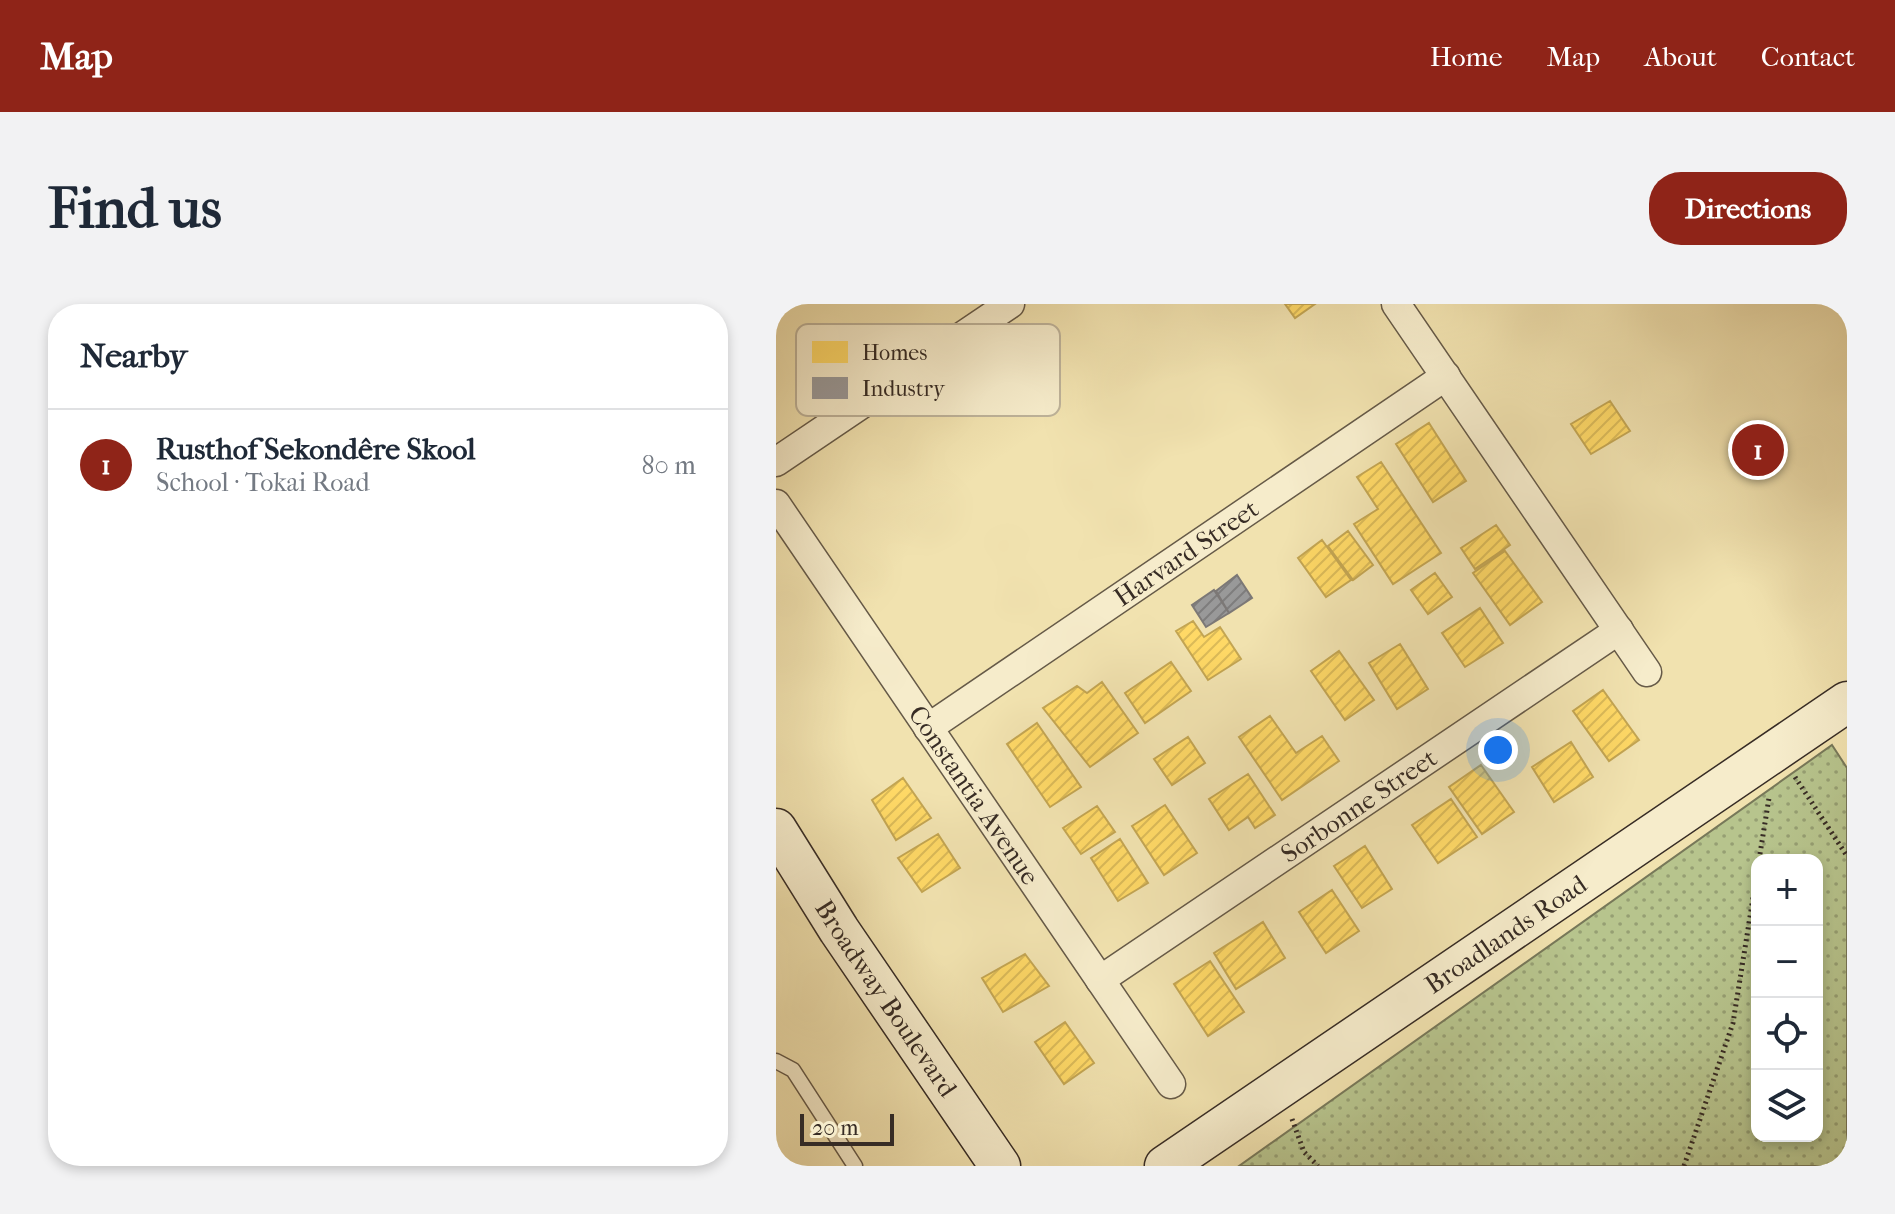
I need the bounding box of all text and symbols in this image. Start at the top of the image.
text: Map [40,34,113,79]
text: Home [1430,40,1503,73]
text: Map [1547,40,1600,73]
text: About [1644,40,1717,73]
text: Contact [1761,40,1855,73]
button: Directions [1649,172,1847,245]
text: Find us [48,176,222,241]
legend [796,324,1060,416]
text: Nearby [80,336,187,376]
text: Homes [862,340,927,366]
text: Industry [862,376,946,402]
pin: 1 [1732,420,1784,480]
text: Rusthof Sekondêre Skool [156,432,476,467]
text: 1 [101,450,111,481]
text: 80 m [641,450,696,481]
text: School · Tokai Road [156,467,370,498]
street label: Harvard Street [1108,493,1265,613]
street label: Constantia Avenue [902,700,1046,891]
your location [1478,730,1518,770]
street label: Sorbonne Street [1275,742,1443,870]
map controls [1751,854,1823,1142]
button: + [1751,854,1823,926]
street label: Broadlands Road [1419,868,1593,1001]
street label: Broadway Boulevard [808,894,964,1104]
button: − [1751,926,1823,998]
button: locate [1751,998,1823,1070]
button: layers [1751,1070,1823,1142]
scale bar [800,1110,894,1146]
text: 20 m [812,1115,858,1141]

